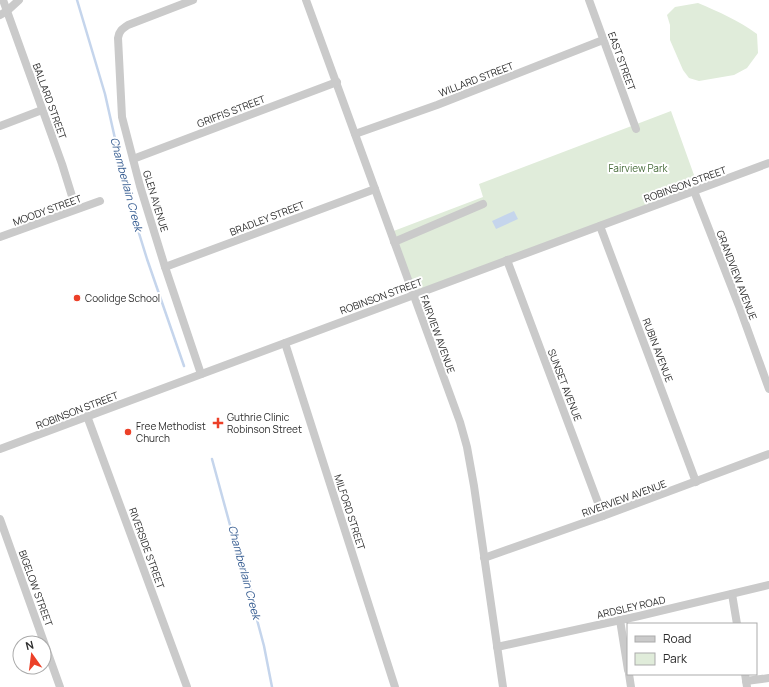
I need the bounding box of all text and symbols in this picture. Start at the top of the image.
street label: EAST STREET [605,30,639,92]
street label: WILLARD STREET [437,58,515,100]
street label: BALLARD STREET [30,61,70,141]
street label: GRIFFIS STREET [195,92,267,130]
water label: Chamberlain Creek [107,135,147,234]
park label: Fairview Park [609,161,669,175]
street label: ROBINSON STREET [642,163,728,205]
street label: GLEN AVENUE [140,169,172,234]
street label: MOODY STREET [11,191,83,229]
street label: BRADLEY STREET [227,197,307,239]
street label: GRANDVIEW AVENUE [713,228,761,322]
street label: ROBINSON STREET [338,275,424,317]
place label: Coolidge School [85,291,160,305]
marker: Coolidge School [72,293,82,303]
street label: FAIRVIEW AVENUE [417,293,459,375]
street label: RUBIN AVENUE [639,316,677,384]
street label: SUNSET AVENUE [545,347,585,423]
street label: ROBINSON STREET [34,388,120,432]
place label: Guthrie Clinic Robinson Street [227,410,302,436]
marker: Guthrie Clinic Robinson Street [212,417,224,429]
place label: Free Methodist Church [136,419,206,445]
marker: Free Methodist Church [123,427,133,437]
street label: MILFORD STREET [331,472,369,552]
street label: RIVERVIEW AVENUE [580,476,669,520]
street label: RIVERSIDE STREET [126,505,168,591]
water label: Chamberlain Creek [225,523,265,622]
street label: BIGELOW STREET [16,548,56,628]
street label: ARDSLEY ROAD [595,592,667,622]
legend [627,623,757,675]
text: Road [663,630,691,647]
north arrow [12,635,52,675]
text: N [24,637,35,653]
text: Park [663,650,688,667]

